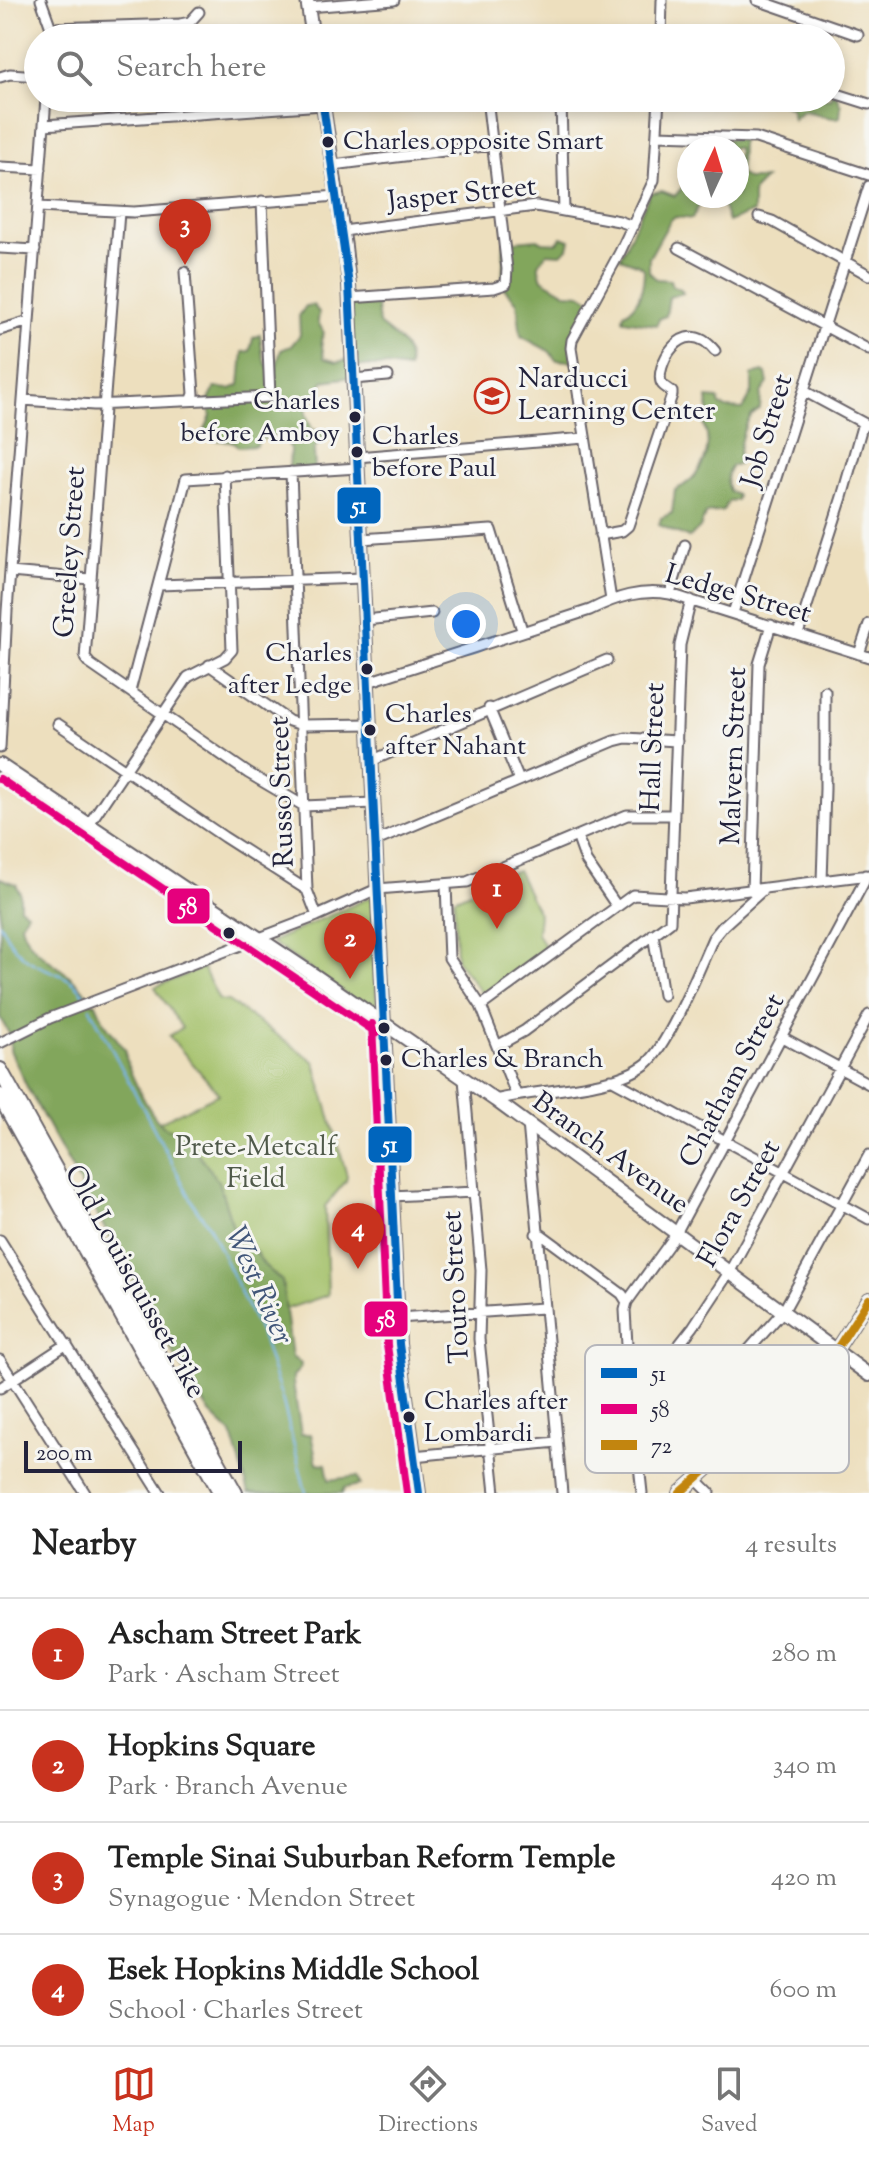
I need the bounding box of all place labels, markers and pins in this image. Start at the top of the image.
place label: Charles opposite Smart [343,124,604,161]
marker: Charles opposite Smart [320,134,336,150]
pin: 3 [159,199,211,265]
place label: Narducci Learning Center [518,360,716,432]
school or university icon: Narducci Learning Center [473,377,511,415]
place label: Charles before Amboy [181,384,340,453]
marker: Charles before Amboy [347,409,363,425]
place label: Charles before Paul [372,419,497,488]
marker: Charles before Paul [349,444,365,460]
place label: Charles after Ledge [228,636,352,705]
marker: Charles after Ledge [359,661,375,677]
place label: Charles after Nahant [385,697,526,766]
marker: Charles after Nahant [362,722,378,738]
pin: 1 [471,863,523,929]
pin: 2 [324,913,376,979]
unlabelled marker [221,925,237,941]
unlabelled marker [376,1020,392,1036]
place label: Charles & Branch [401,1042,604,1079]
marker: Charles & Branch [378,1052,394,1068]
pin: 4 [332,1203,384,1269]
place label: Charles after Lombardi [424,1384,568,1453]
marker: Charles after Lombardi [401,1409,417,1425]

